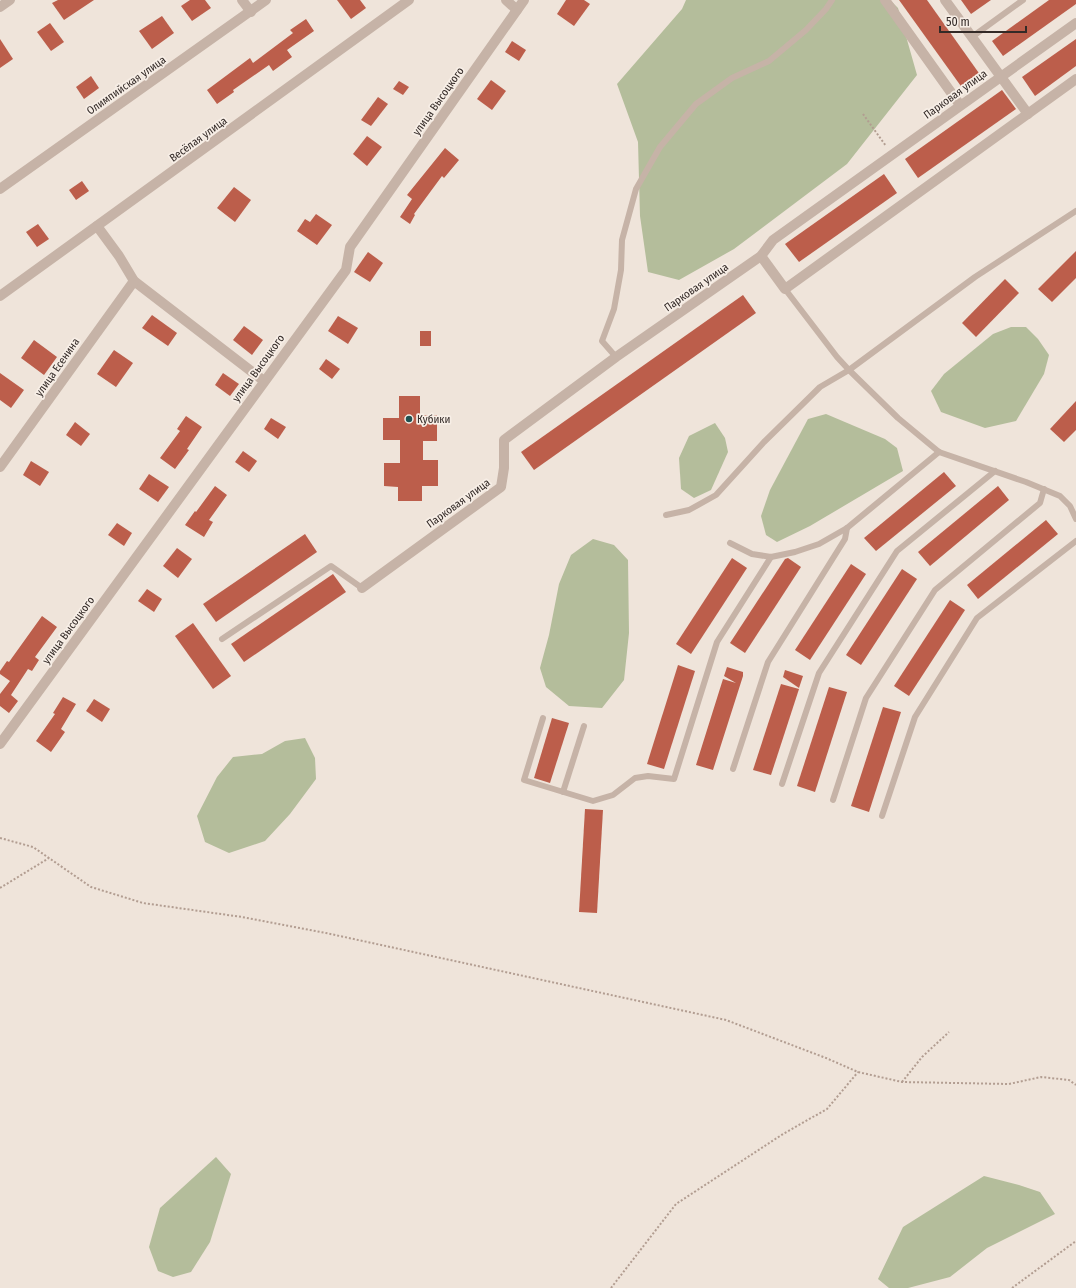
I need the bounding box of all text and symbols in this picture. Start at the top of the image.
scale bar [940,8,1026,34]
text: 50 m [946,15,970,29]
street label: Олимпийская улица [84,53,168,118]
street label: улица Высоцкого [410,65,467,138]
street label: Парковая улица [921,67,990,122]
street label: Весёлая улица [167,114,230,165]
street label: Парковая улица [662,261,731,314]
street label: улица Высоцкого [230,332,287,405]
street label: улица Есенина [33,336,82,399]
place label: Кубики [417,413,450,426]
marker: Кубики [404,414,414,424]
street label: Парковая улица [424,476,493,531]
street label: улица Высоцкого [40,594,97,667]

